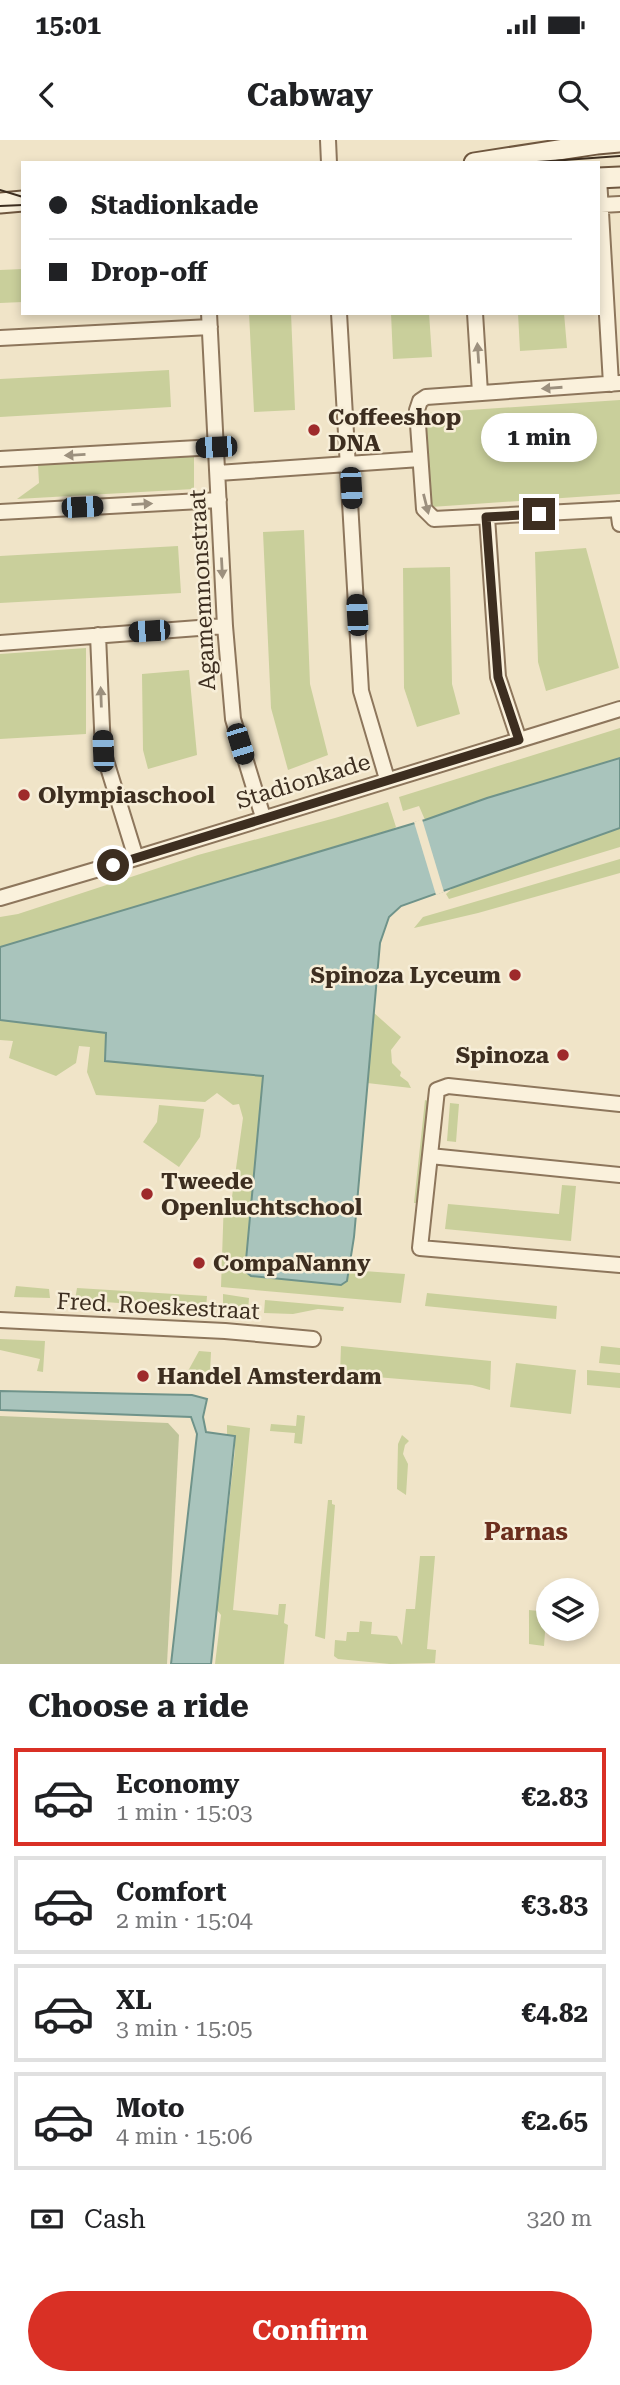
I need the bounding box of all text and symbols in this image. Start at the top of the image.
text: 15:01 [35,10,101,40]
icon: back [28,76,66,114]
text: Cabway [247,76,373,114]
icon: search [554,76,592,114]
text: Stadionkade [91,190,259,220]
text: Drop-off [91,257,207,287]
one-way arrow [472,342,483,364]
one-way arrow [541,383,563,394]
place label: Coffeeshop DNA [328,404,461,457]
callout: 1 min [481,412,597,462]
marker: Coffeeshop DNA [306,422,322,438]
text: 1 min [507,424,571,451]
car [195,435,238,459]
one-way arrow [64,450,86,461]
car [340,466,363,510]
street label: Agamemnonstraat [184,488,221,691]
one-way arrow [420,494,431,516]
car [61,495,104,519]
one-way arrow [131,498,153,509]
route end [523,498,555,530]
one-way arrow [217,557,228,579]
car [346,593,369,637]
car [128,619,171,643]
one-way arrow [95,686,106,708]
car [224,721,257,767]
car [92,730,115,772]
street label: Stadionkade [233,748,374,815]
place label: Olympiaschool [38,782,215,809]
marker: Olympiaschool [16,787,32,803]
route start [97,849,129,881]
place label: Spinoza Lyceum [310,962,501,989]
marker: Spinoza Lyceum [507,967,523,983]
place label: Spinoza [456,1042,549,1069]
marker: Spinoza [555,1047,571,1063]
place label: Tweede Openluchtschool [161,1168,363,1221]
marker: Tweede Openluchtschool [139,1186,155,1202]
place label: CompaNanny [213,1250,371,1277]
marker: CompaNanny [191,1255,207,1271]
street label: Fred. Roeskestraat [56,1288,261,1325]
place label: Handel Amsterdam [157,1363,382,1390]
marker: Handel Amsterdam [135,1368,151,1384]
district label: Parnas [484,1518,568,1546]
map controls [536,1578,599,1641]
button: layers [536,1578,599,1641]
text: Choose a ride [28,1687,249,1725]
icon: car [32,1766,95,1829]
text: Economy [116,1769,239,1799]
text: €2.83 [522,1782,588,1812]
text: 1 min · 15:03 [116,1799,253,1826]
icon: car [32,1874,95,1937]
text: Comfort [116,1877,226,1907]
text: €3.83 [522,1890,588,1920]
text: 2 min · 15:04 [116,1907,253,1934]
icon: car [32,1982,95,2045]
text: XL [116,1985,152,2015]
text: €4.82 [522,1998,588,2028]
text: 3 min · 15:05 [116,2015,253,2042]
icon: car [32,2090,95,2153]
text: Moto [116,2093,185,2123]
text: €2.65 [522,2106,588,2136]
text: 4 min · 15:06 [116,2123,253,2150]
icon: cash [28,2200,66,2238]
text: Cash [84,2204,146,2234]
text: 320 m [527,2205,592,2232]
button: Confirm [28,2291,592,2371]

